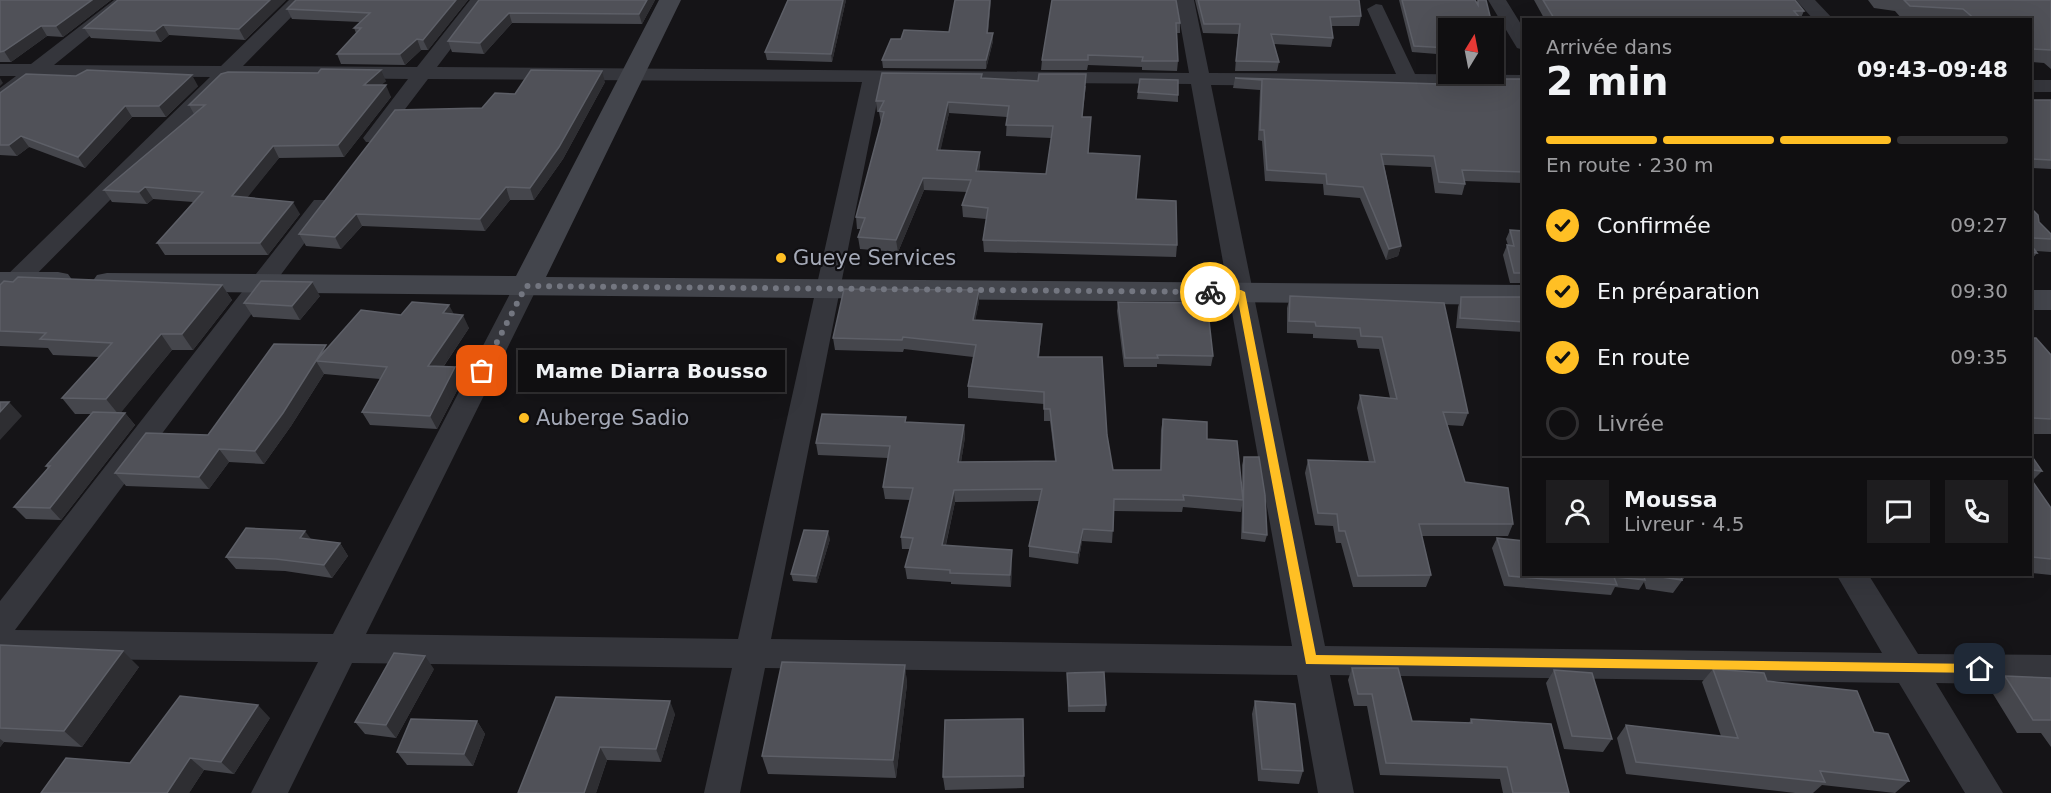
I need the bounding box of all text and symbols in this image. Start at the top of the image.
north arrow [1438,18,1504,84]
map controls [1438,18,1504,84]
text: Arrivée dans [1546,35,1672,59]
text: 09:43–09:48 [1857,57,2008,82]
text: 2 min [1546,59,1668,104]
text: En route · 230 m [1546,153,1714,177]
icon: check [1546,209,1579,242]
text: Confirmée [1597,213,1711,238]
text: 09:27 [1950,213,2008,237]
place label: Gueye Services [793,246,956,270]
marker: Gueye Services [774,251,788,265]
courier [1180,262,1240,322]
icon: check [1546,275,1579,308]
icon: bike [1194,276,1227,309]
text: En préparation [1597,279,1760,304]
text: 09:30 [1950,279,2008,303]
icon: check [1546,341,1579,374]
pin [456,345,507,396]
text: En route [1597,345,1690,370]
text: 09:35 [1950,345,2008,369]
callout: Mame Diarra Bousso [518,350,785,392]
icon: bag [465,354,498,387]
text: Mame Diarra Bousso [535,359,768,383]
place label: Auberge Sadio [536,406,689,430]
marker: Auberge Sadio [517,411,531,425]
text: Livrée [1597,411,1664,436]
button: person [1546,480,1609,543]
button: chat [1867,480,1930,543]
button: phone [1945,480,2008,543]
text: Moussa [1624,487,1718,512]
text: Livreur · 4.5 [1624,512,1744,536]
pin [1954,643,2005,694]
icon: home [1963,652,1996,685]

